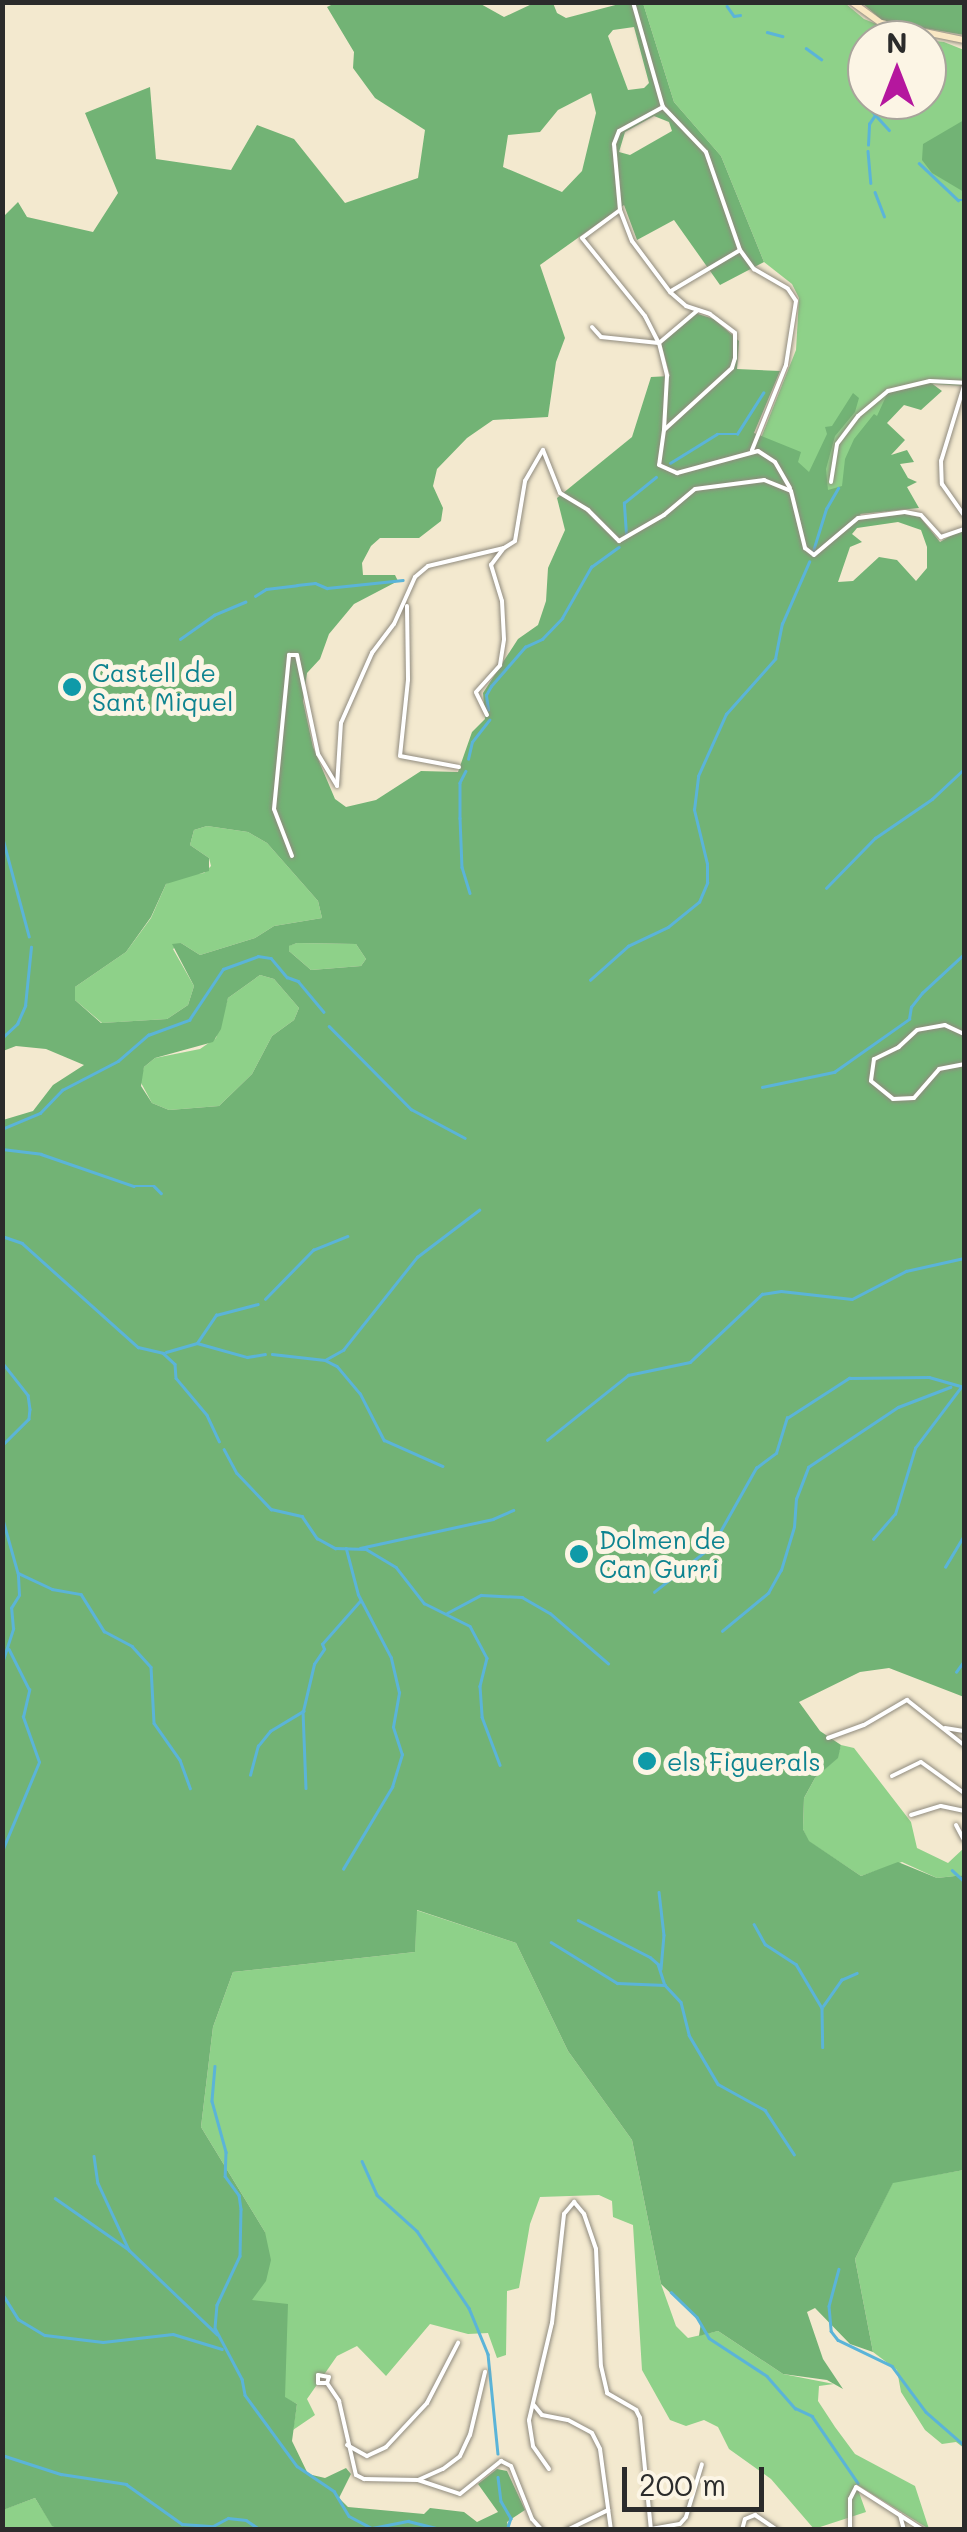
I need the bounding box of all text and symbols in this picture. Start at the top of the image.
north arrow [847,20,947,120]
text: N [886,24,908,60]
place label: Castell de Sant Miquel [92,658,234,717]
marker: Castell de Sant Miquel [61,676,83,698]
place label: Dolmen de Can Gurri [599,1525,726,1584]
marker: Dolmen de Can Gurri [568,1543,590,1565]
place label: els Figuerals [667,1746,821,1776]
marker: els Figuerals [636,1750,658,1772]
scale bar [627,2447,770,2509]
text: 200 m [639,2464,726,2504]

